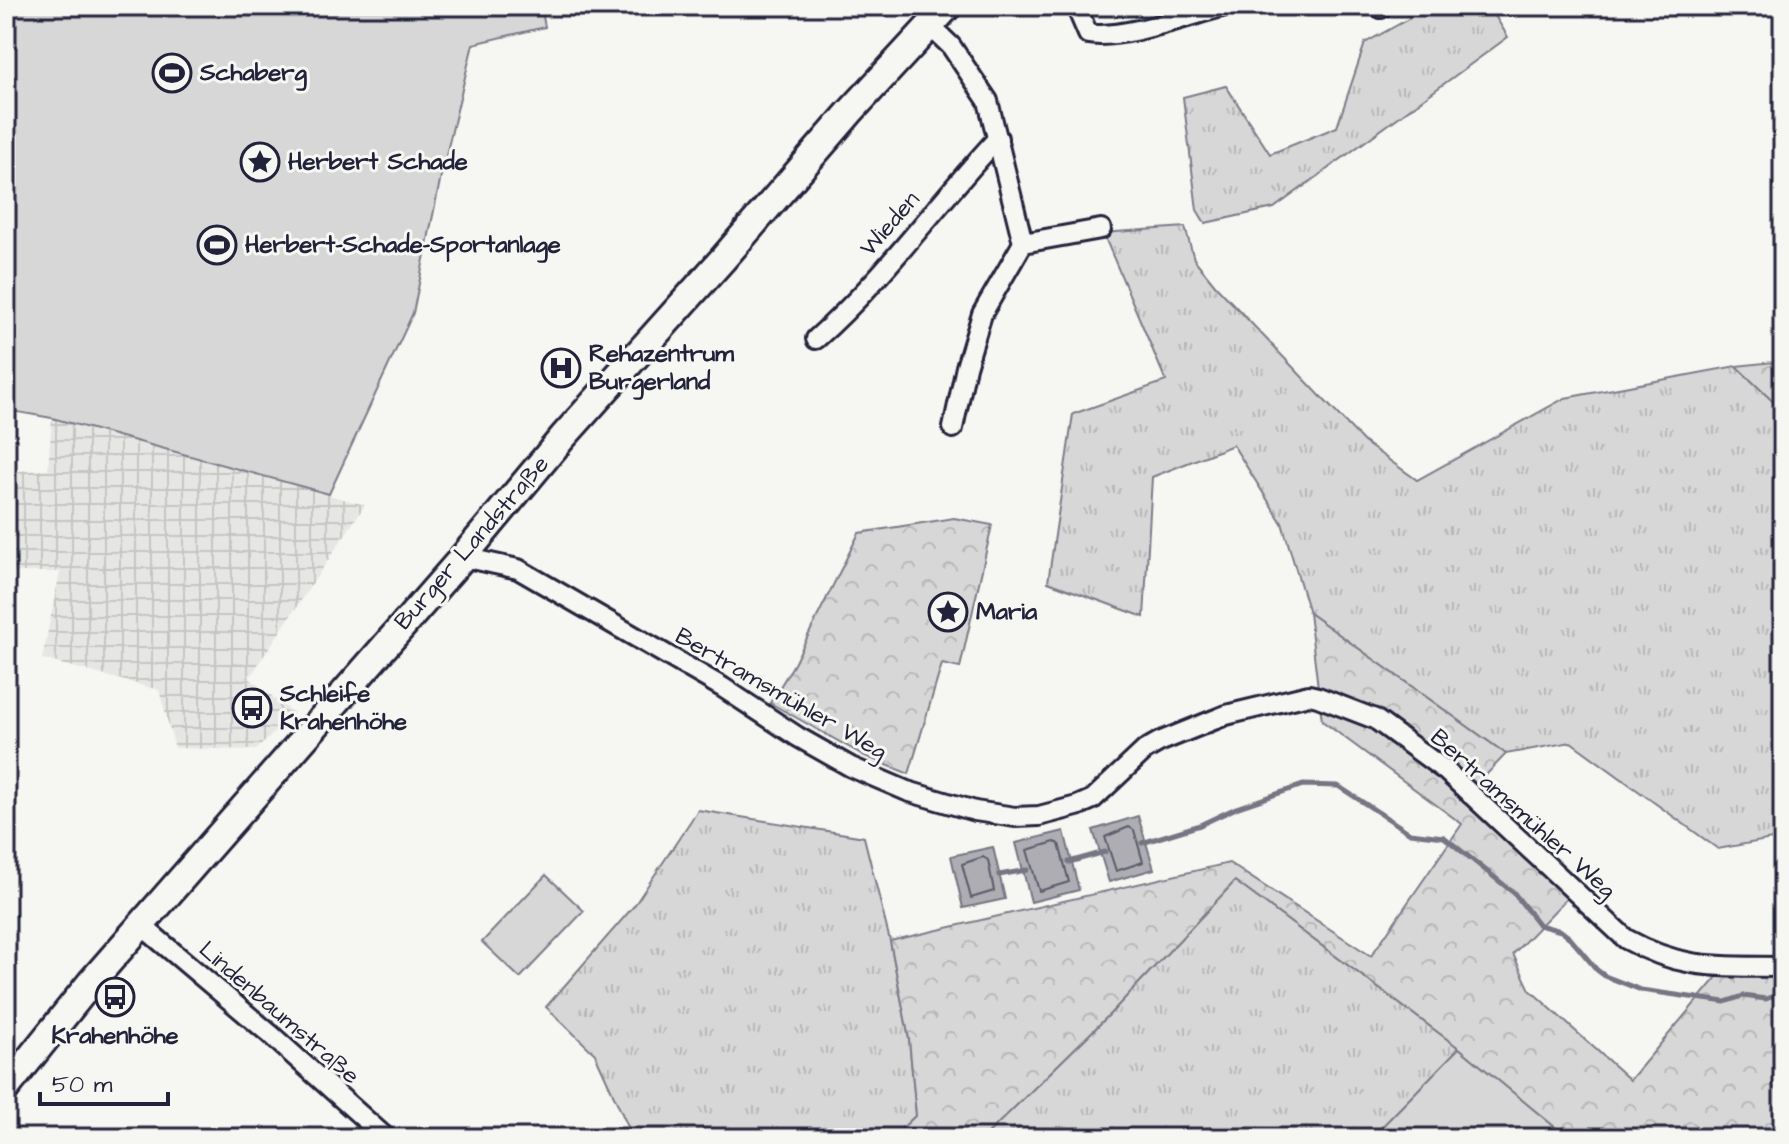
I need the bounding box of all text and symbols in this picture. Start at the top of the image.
sports icon: Schaberg [151,52,193,94]
place label: Schaberg [199,56,307,91]
place icon: Herbert Schade [239,141,281,183]
place label: Herbert Schade [288,145,468,179]
street label: Wieden [852,184,928,264]
sports icon: Herbert-Schade-Sportanlage [196,224,238,266]
place label: Herbert-Schade-Sportanlage [245,228,561,263]
place label: Rehazentrum Burgerland [589,337,734,400]
hospital icon: Rehazentrum Burgerland [540,347,582,389]
street label: Burger Landstraße [387,448,558,638]
place icon: Maria [927,591,969,633]
place label: Maria [976,595,1038,629]
street label: Bertramsmühler Weg [668,619,893,769]
place label: Schleife Krahenhöhe [279,677,407,739]
bus stop icon: Schleife Krahenhöhe [231,687,273,729]
street label: Bertramsmühler Weg [1422,721,1623,907]
street label: Lindenbaumstraße [191,933,367,1093]
bus stop icon: Krahenhöhe [94,976,136,1018]
place label: Krahenhöhe [51,1019,179,1053]
scale bar [40,1056,168,1106]
text: 50 m [52,1068,113,1102]

